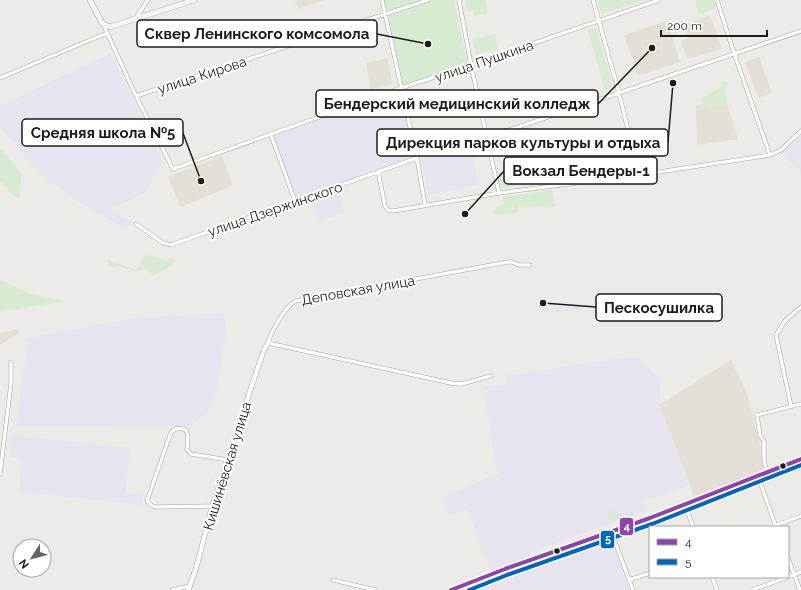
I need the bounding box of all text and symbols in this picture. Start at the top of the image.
scale bar [661,12,767,38]
text: 200 m [667,19,702,33]
callout: Сквер Ленинского комсомола [137,20,377,47]
text: Сквер Ленинского комсомола [145,25,370,43]
street label: улица Пушкина [433,37,535,85]
street label: улица Кирова [156,53,248,97]
callout: Бендерский медицинский колледж [316,90,598,117]
text: Бендерский медицинский колледж [324,95,590,113]
callout: Средняя школа №5 [22,119,183,146]
text: Средняя школа №5 [31,124,175,142]
callout: Дирекция парков культуры и отдыха [377,129,668,156]
text: Дирекция парков культуры и отдыха [386,134,661,152]
callout: Вокзал Бендеры-1 [504,157,657,184]
text: Вокзал Бендеры-1 [512,162,650,180]
street label: улица Дзержинского [206,178,344,240]
street label: Деповская улица [300,272,416,308]
callout: Пескосушилка [596,294,722,321]
text: Пескосушилка [604,299,714,317]
street label: Кишинёвская улица [200,400,254,532]
unlabelled marker [778,461,788,471]
line badge: 4 [619,517,634,536]
text: 4 [624,520,630,533]
legend [649,526,789,578]
line badge: 5 [600,530,615,549]
text: 5 [605,533,611,546]
text: 4 [685,535,692,549]
north arrow [12,538,52,578]
unlabelled marker [552,546,562,556]
text: 5 [685,555,692,569]
text: N [17,556,32,571]

